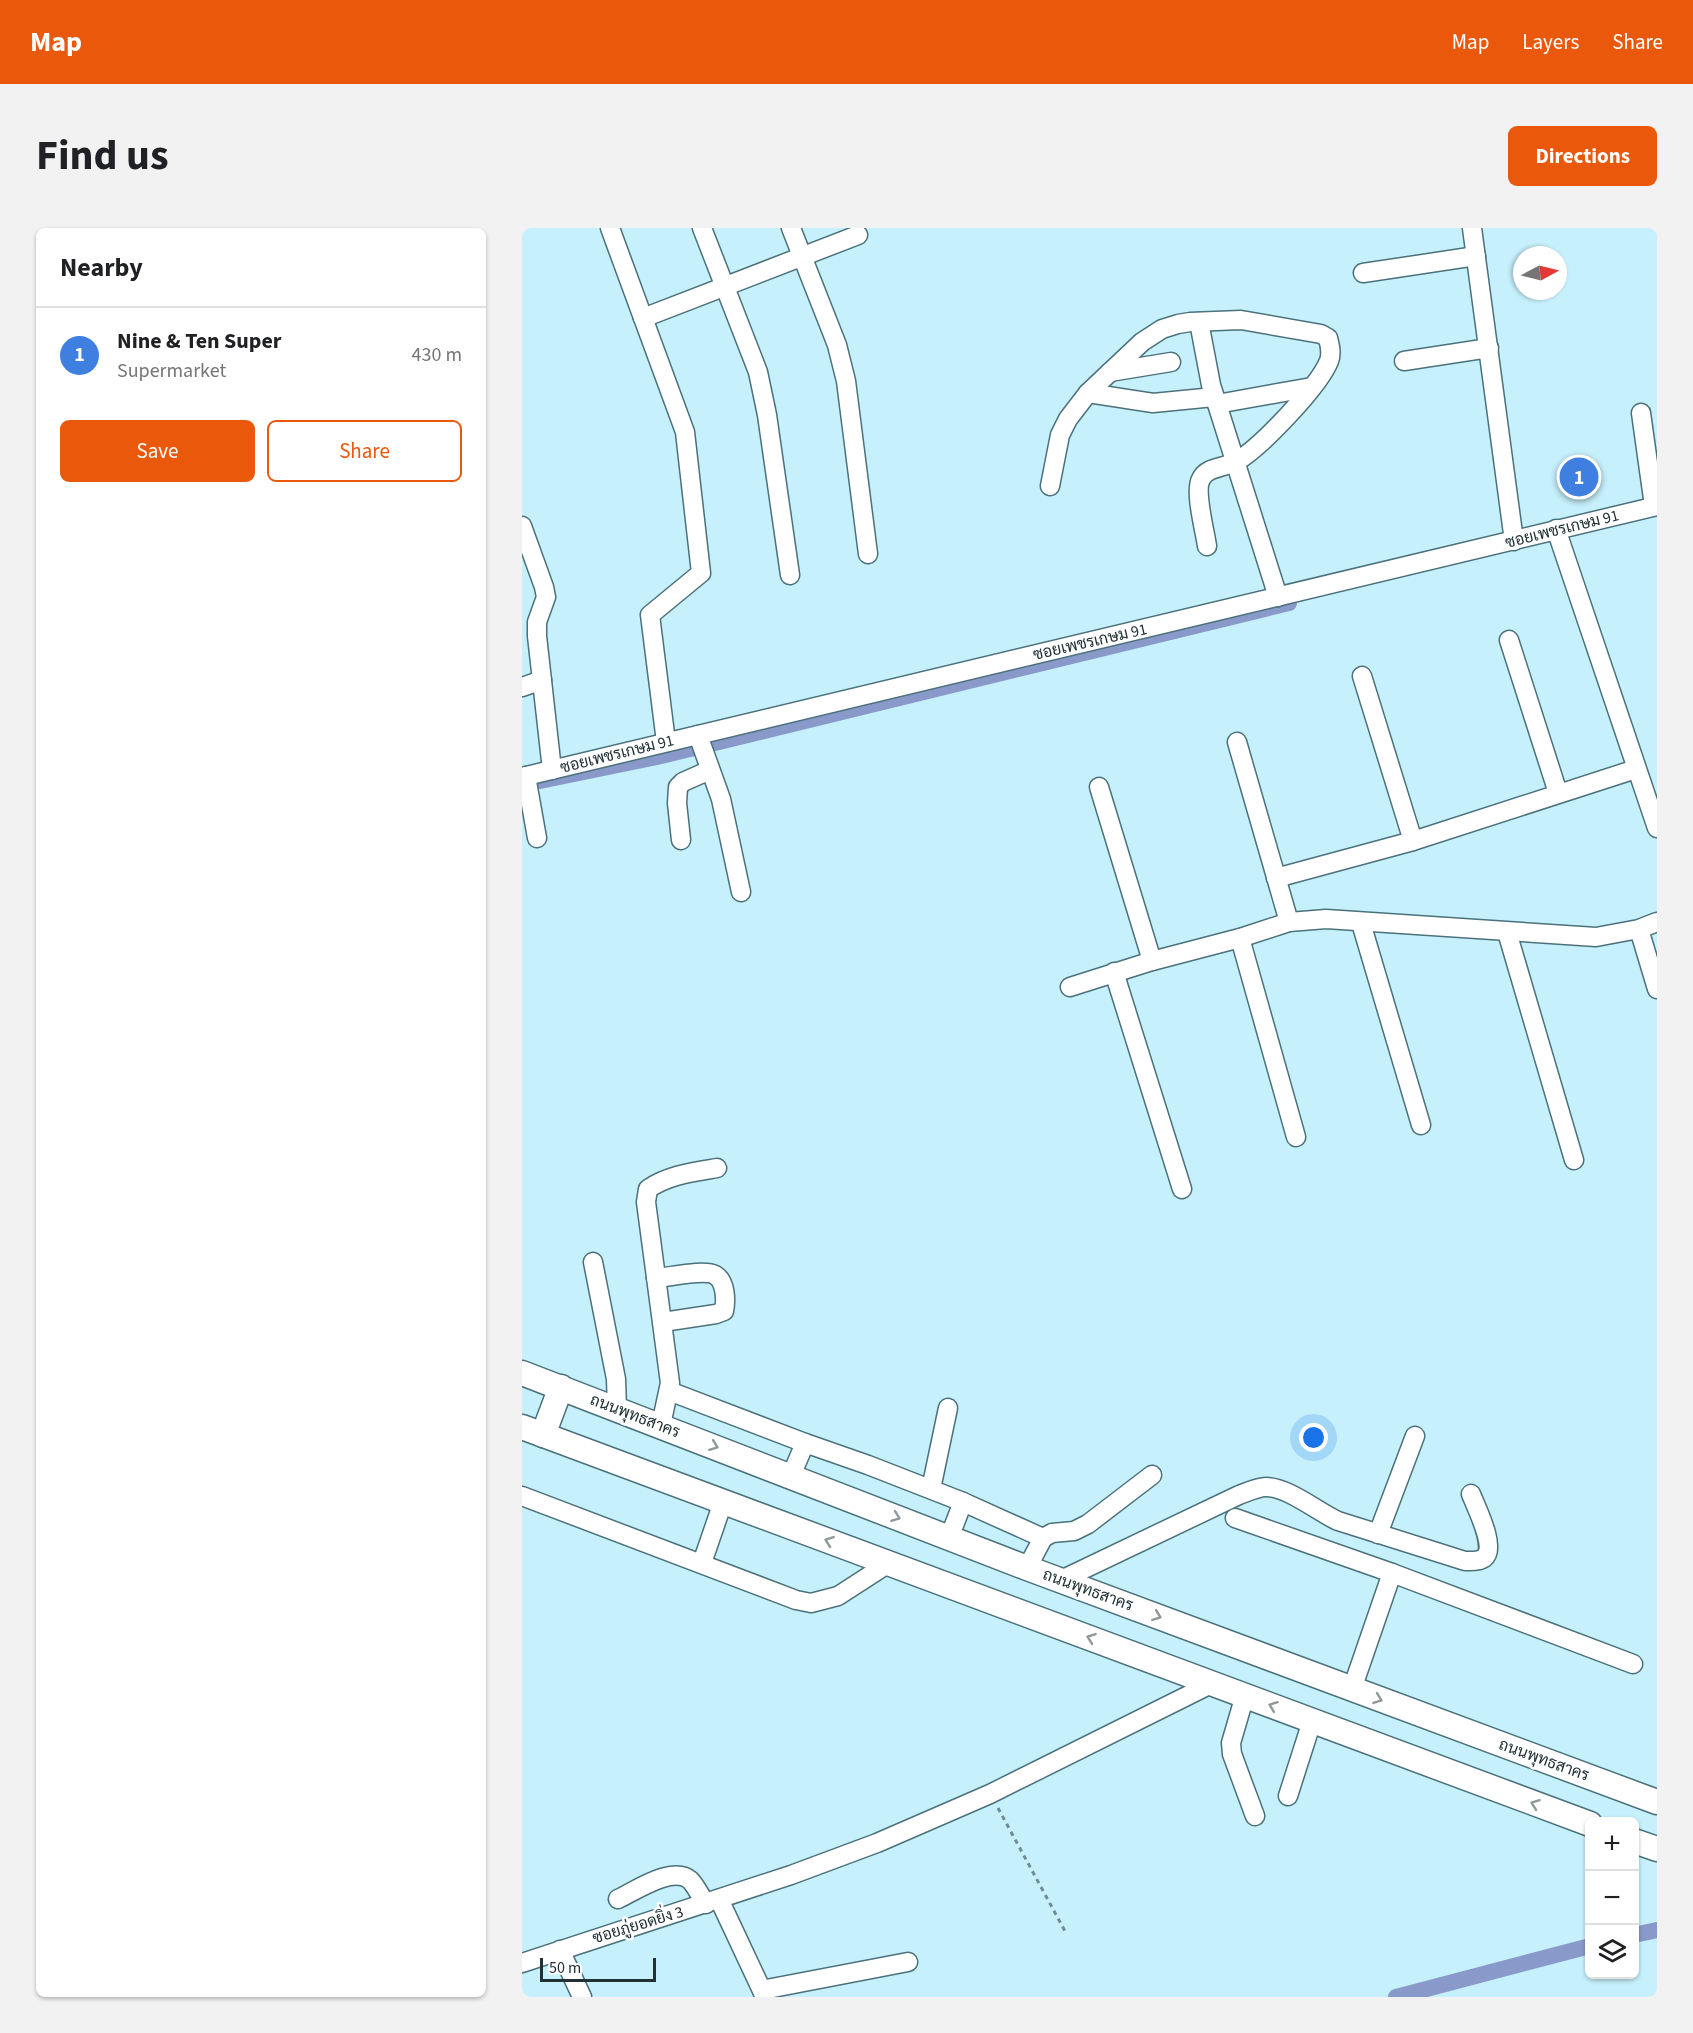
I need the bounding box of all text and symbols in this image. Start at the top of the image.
text: Map [30,22,82,62]
text: Map [1452,27,1489,57]
text: Layers [1522,27,1579,57]
text: Share [1612,27,1663,57]
text: Find us [36,126,169,186]
button: Directions [1508,126,1657,186]
north arrow [1513,246,1567,300]
text: Nearby [60,249,143,286]
text: Nine & Ten Super [117,325,282,357]
text: 1 [74,341,85,369]
text: 430 m [412,341,462,369]
text: Supermarket [117,357,226,385]
button: Save [60,420,255,482]
button: Share [267,420,462,482]
pin: 1 [1560,454,1598,500]
street label: ซอยเพชรเกษม 91 [1503,504,1621,554]
street label: ซอยเพชรเกษม 91 [1031,618,1149,666]
street label: ซอยเพชรเกษม 91 [558,729,676,779]
street label: ถนนพุทธสาคร [587,1389,683,1443]
your location [1299,1423,1328,1452]
one-way arrow [708,1439,719,1451]
one-way arrow [889,1510,900,1522]
one-way arrow [824,1535,835,1548]
street label: ถนนพุทธสาคร [1040,1563,1137,1617]
one-way arrow [1150,1609,1161,1621]
one-way arrow [1086,1632,1097,1645]
one-way arrow [1372,1692,1383,1704]
one-way arrow [1269,1701,1280,1713]
street label: ถนนพุทธสาคร [1496,1733,1593,1787]
one-way arrow [1530,1798,1541,1811]
map controls [1585,1817,1639,1979]
button: + [1585,1817,1639,1871]
button: − [1585,1871,1639,1925]
street label: ซอยภู่ยอดยิ่ง 3 [589,1898,686,1949]
button: layers [1585,1925,1639,1979]
scale bar [540,1955,656,1982]
text: 50 m [549,1957,581,1979]

